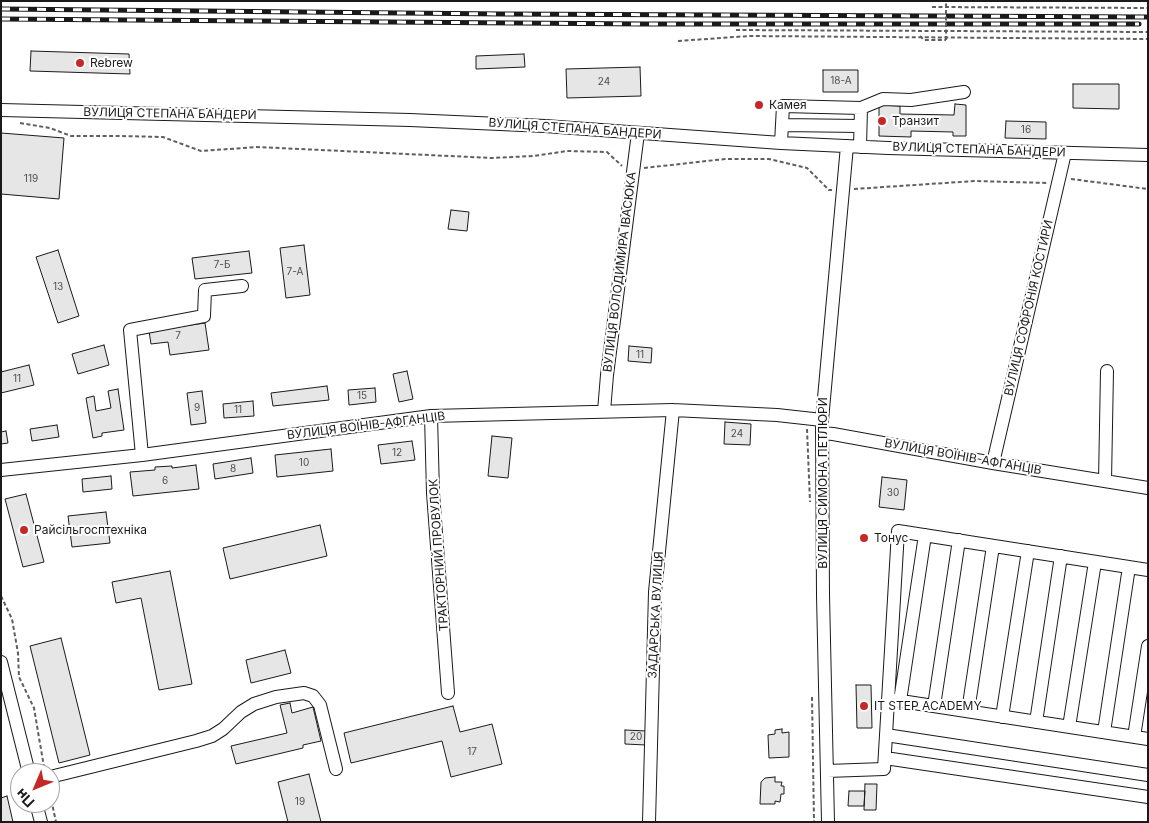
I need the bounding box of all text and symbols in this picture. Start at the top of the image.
place label: Rebrew [90,56,133,70]
marker: Rebrew [74,57,86,69]
house number: 18-А [830,75,852,87]
house number: 24 [598,76,610,88]
place label: Камея [769,98,807,112]
marker: Камея [753,99,765,111]
street label: ВУЛИЦЯ СТЕПАНА БАНДЕРИ [83,105,257,123]
place label: Транзит [892,114,939,128]
marker: Транзит [876,115,888,127]
street label: ВУЛИЦЯ СТЕПАНА БАНДЕРИ [488,116,662,142]
house number: 16 [1021,124,1031,136]
street label: ВУЛИЦЯ СТЕПАНА БАНДЕРИ [892,140,1066,160]
street label: ВУЛИЦЯ ВОЛОДИМИРА ІВАСЮКА [601,171,639,373]
house number: 119 [24,173,38,185]
street label: ВУЛИЦЯ СОФРОНІЯ КОСТИРИ [1002,219,1056,397]
house number: 7-Б [214,259,230,271]
house number: 7-А [287,266,303,278]
house number: 13 [53,281,63,293]
house number: 7 [175,330,181,342]
house number: 11 [636,349,644,361]
house number: 11 [13,373,21,385]
house number: 15 [357,390,367,402]
street label: ВУЛИЦЯ СИМОНА ПЕТЛЮРИ [816,397,830,569]
house number: 9 [194,402,200,414]
house number: 11 [234,404,242,416]
street label: ВУЛИЦЯ ВОЇНІВ-АФГАНЦІВ [286,409,446,443]
house number: 24 [731,428,743,440]
street label: ВУЛИЦЯ ВОЇНІВ-АФГАНЦІВ [883,436,1043,478]
house number: 12 [392,447,402,459]
house number: 10 [299,457,309,469]
house number: 8 [230,463,236,475]
house number: 6 [162,475,168,487]
street label: ТРАКТОРНИЙ ПРОВУЛОК [426,478,452,632]
house number: 30 [887,487,899,499]
place label: Райсільгосптехніка [34,523,147,537]
marker: Райсільгосптехніка [18,524,30,536]
place label: Тонус [874,531,908,545]
marker: Тонус [858,532,870,544]
street label: ЗАДАРСЬКА ВУЛИЦЯ [645,551,667,679]
place label: IT STEP ACADEMY [874,699,982,713]
marker: IT STEP ACADEMY [858,700,870,712]
house number: 20 [630,731,642,743]
house number: 17 [467,746,477,758]
north arrow [10,763,60,813]
text: Пн [12,785,38,811]
house number: 19 [295,796,305,808]

